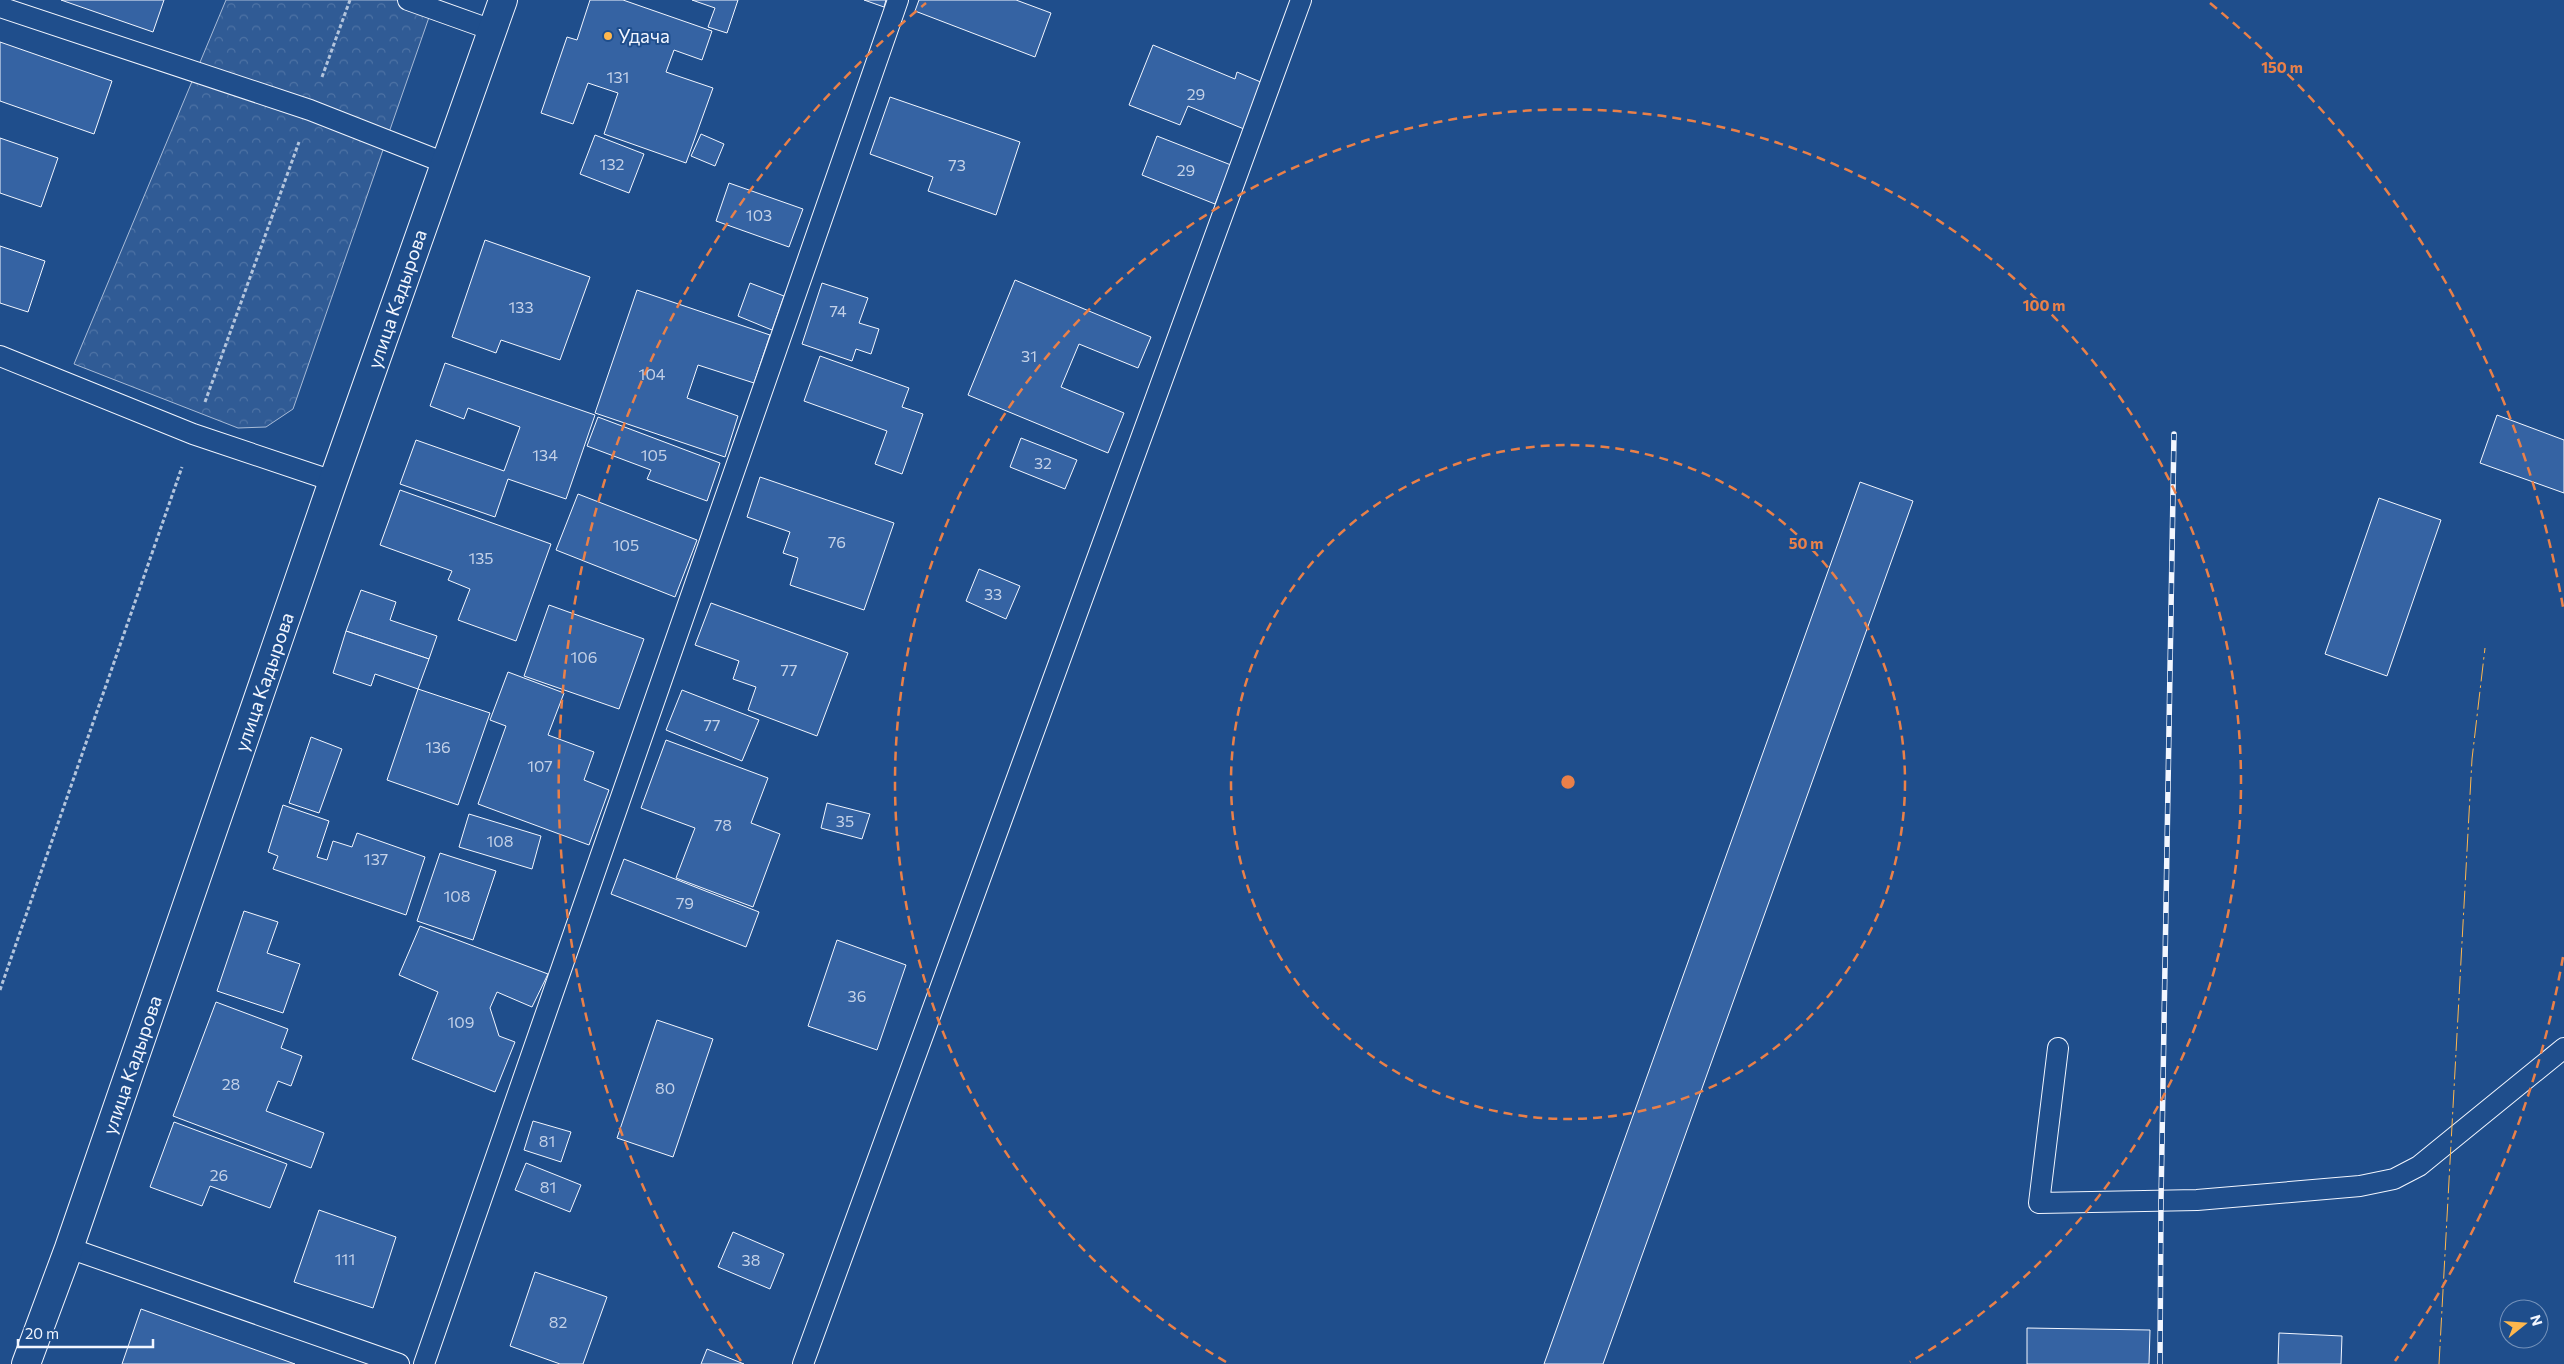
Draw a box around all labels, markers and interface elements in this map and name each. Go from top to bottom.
place label: Удача [618,24,670,47]
marker: Удача [602,30,614,42]
text: 150 m [2261,58,2303,76]
house number: 131 [607,67,629,86]
house number: 29 [1187,84,1205,103]
house number: 132 [600,154,625,173]
house number: 73 [948,155,966,174]
house number: 29 [1177,160,1195,179]
house number: 103 [746,205,772,224]
street label: улица Кадырова [362,226,431,371]
text: 100 m [2023,296,2065,314]
house number: 133 [508,297,534,316]
house number: 74 [829,301,847,320]
house number: 31 [1021,346,1037,365]
house number: 104 [639,364,666,383]
house number: 134 [532,445,558,464]
house number: 105 [641,445,667,464]
house number: 32 [1034,453,1052,472]
house number: 76 [828,532,846,551]
text: 50 m [1789,534,1823,552]
house number: 105 [613,535,639,554]
house number: 135 [468,548,494,567]
house number: 33 [984,584,1002,603]
street label: улица Кадырова [229,609,298,754]
house number: 106 [571,647,598,666]
house number: 77 [781,660,797,679]
house number: 77 [704,715,720,734]
house number: 136 [425,737,451,756]
house number: 107 [527,756,553,775]
centre of rings [1559,773,1577,791]
house number: 35 [836,811,854,830]
house number: 78 [714,815,732,834]
house number: 108 [487,831,514,850]
house number: 137 [364,849,388,868]
house number: 108 [444,886,471,905]
house number: 79 [676,893,694,912]
house number: 36 [848,986,866,1005]
street label: улица Кадырова [97,992,166,1137]
house number: 109 [448,1012,475,1031]
house number: 28 [222,1074,240,1093]
house number: 80 [655,1078,675,1097]
house number: 81 [539,1131,555,1150]
house number: 26 [210,1165,228,1184]
house number: 81 [540,1177,556,1196]
house number: 111 [335,1249,355,1268]
house number: 38 [742,1250,760,1269]
north arrow [2499,1299,2549,1349]
house number: 82 [549,1312,567,1331]
text: N [2527,1313,2547,1328]
scale bar [18,1316,152,1348]
text: 20 m [25,1324,59,1342]

